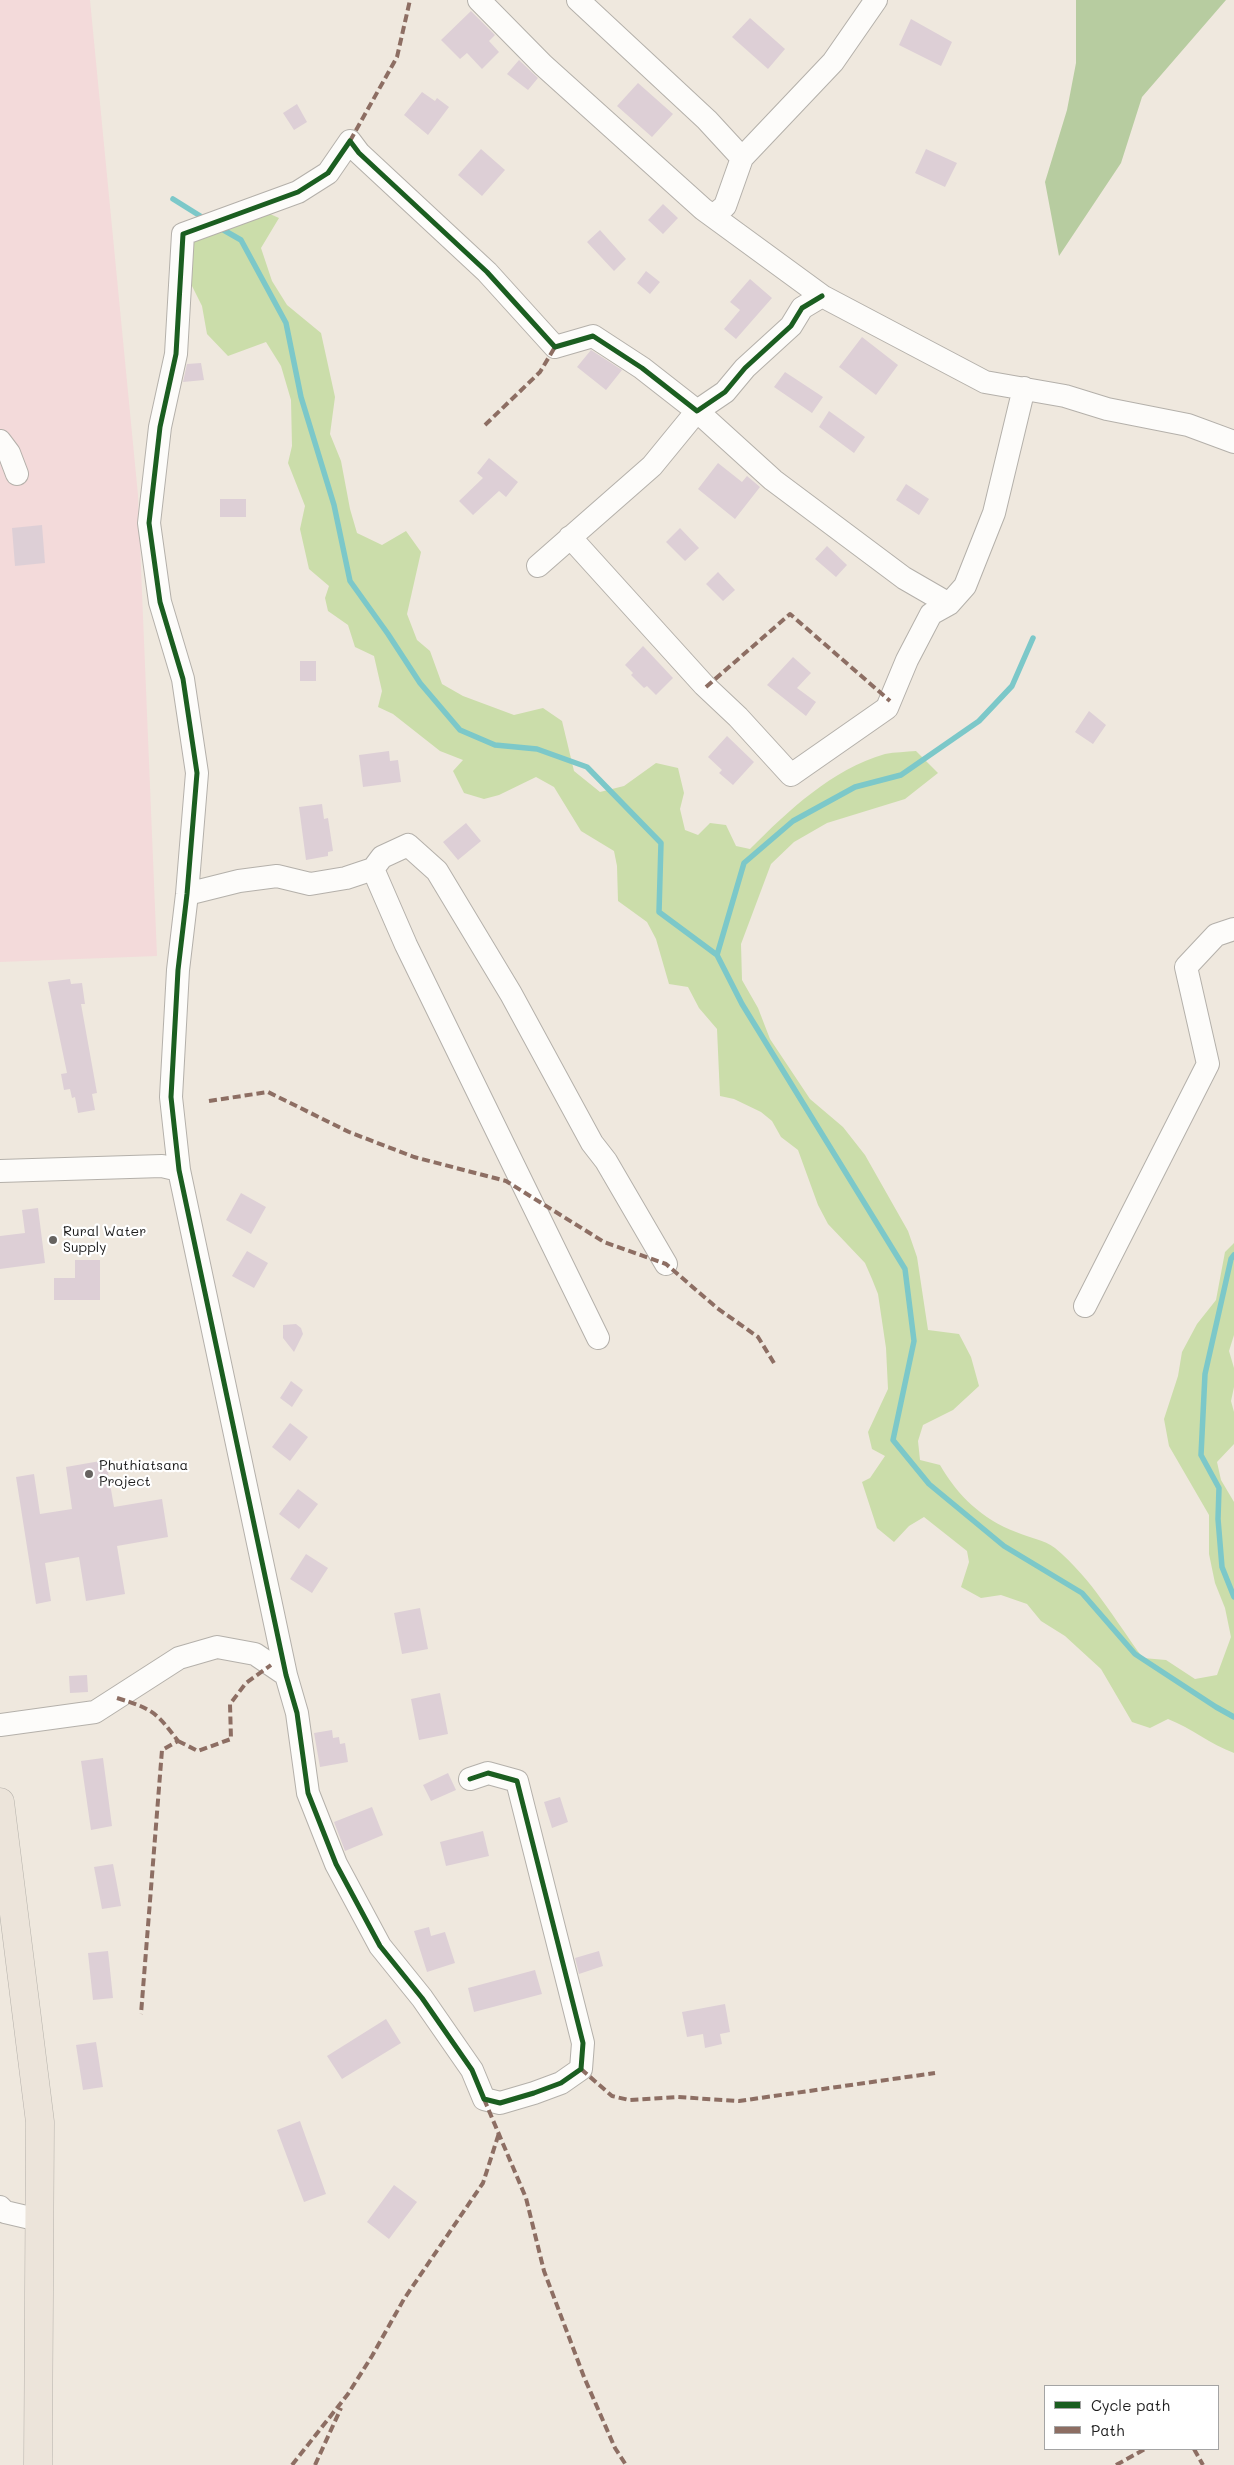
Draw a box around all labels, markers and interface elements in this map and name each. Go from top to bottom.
place label: Rural Water Supply [63,1224,146,1256]
marker: Rural Water Supply [47,1234,59,1246]
place label: Phuthiatsana Project [99,1458,188,1490]
marker: Phuthiatsana Project [83,1468,95,1480]
legend [1044,2385,1219,2450]
text: Cycle path [1091,2395,1170,2415]
text: Path [1091,2420,1125,2440]

